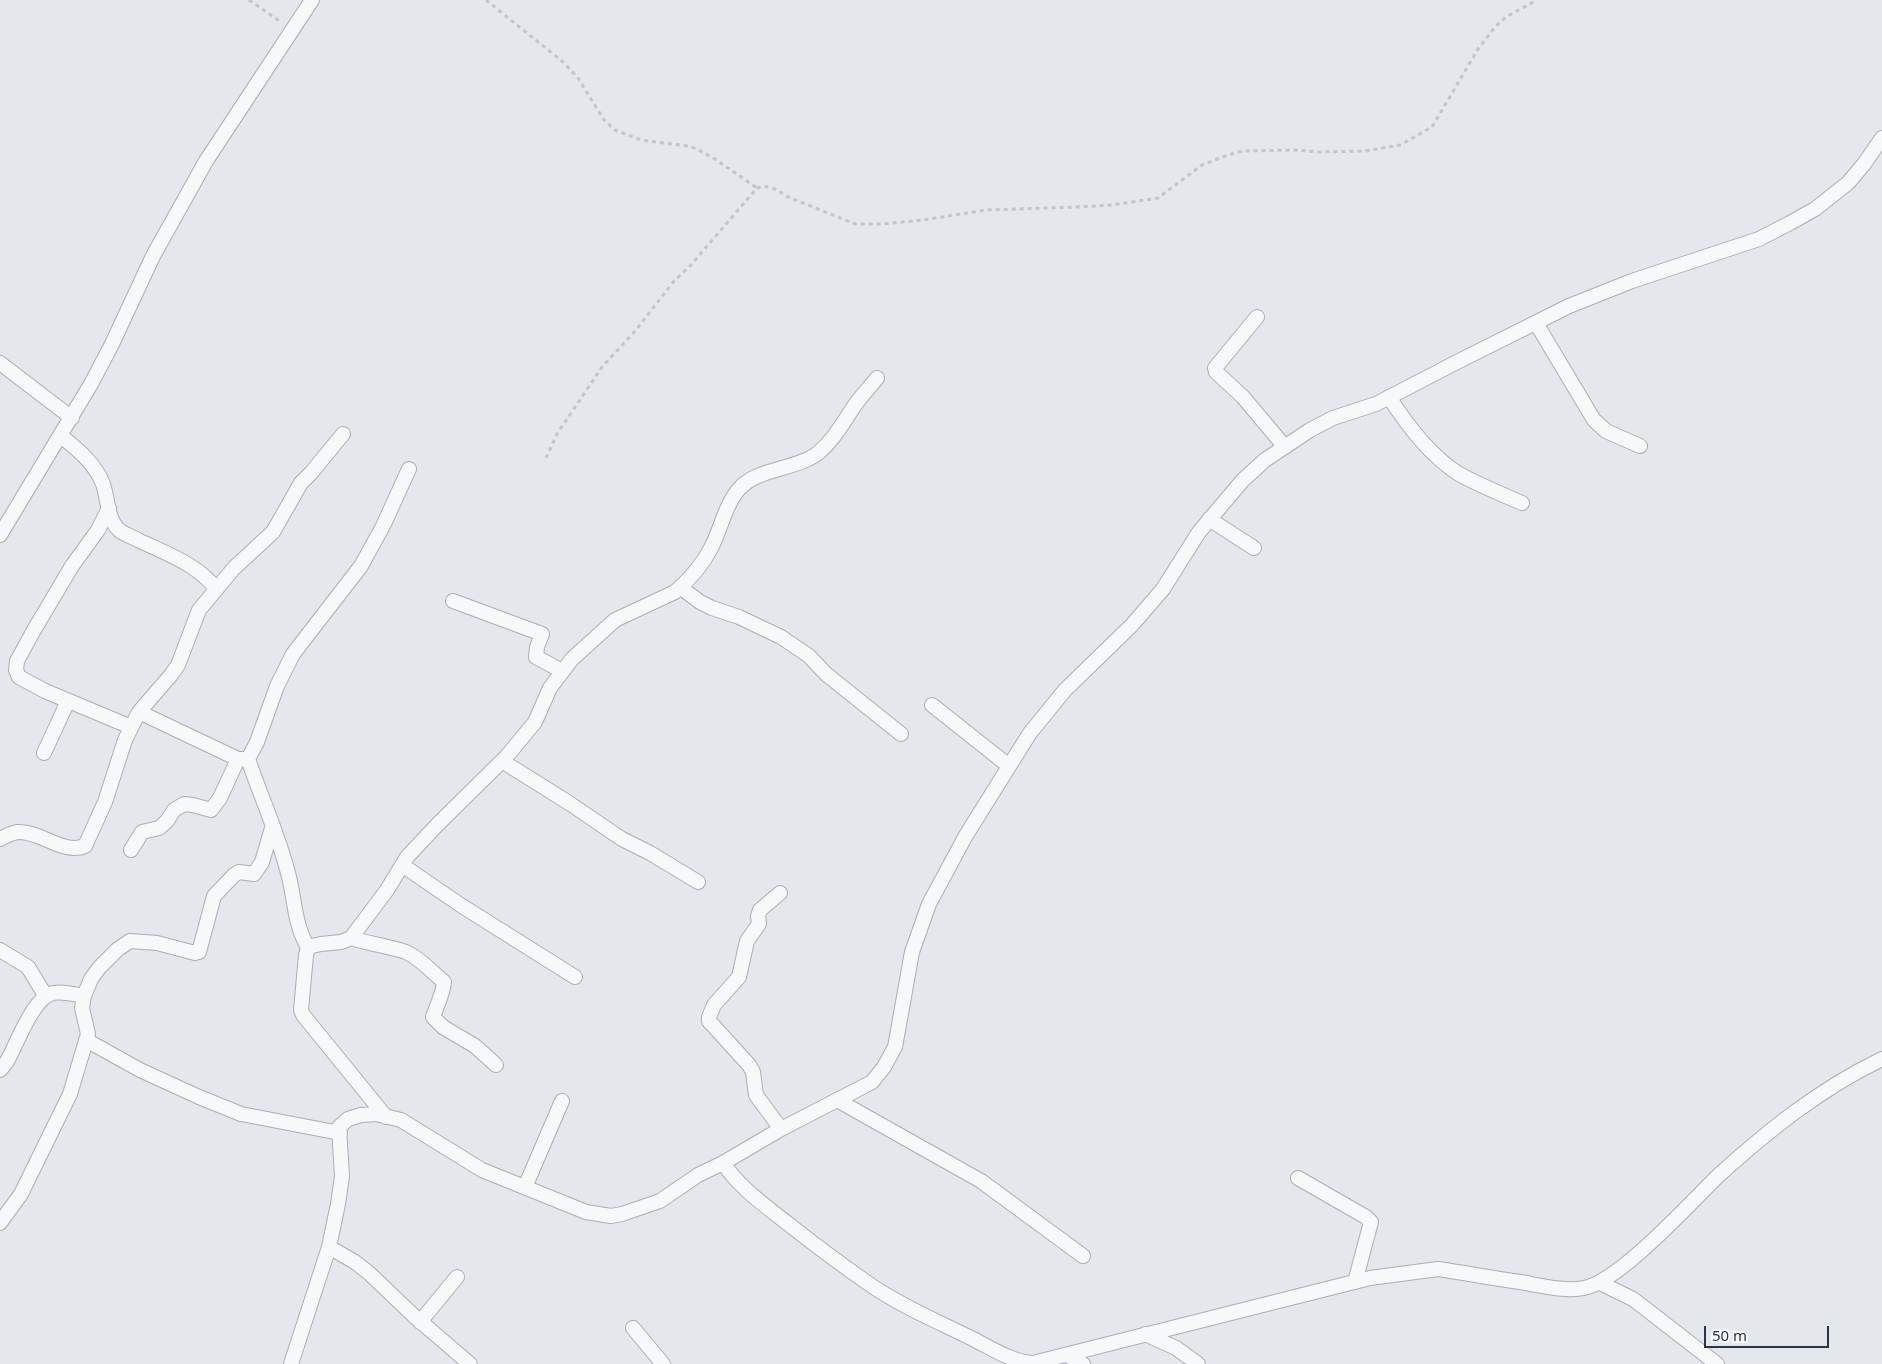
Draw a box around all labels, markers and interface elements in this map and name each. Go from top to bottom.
scale bar [1707,1316,1832,1348]
text: 50 m [1712,1325,1747,1345]

